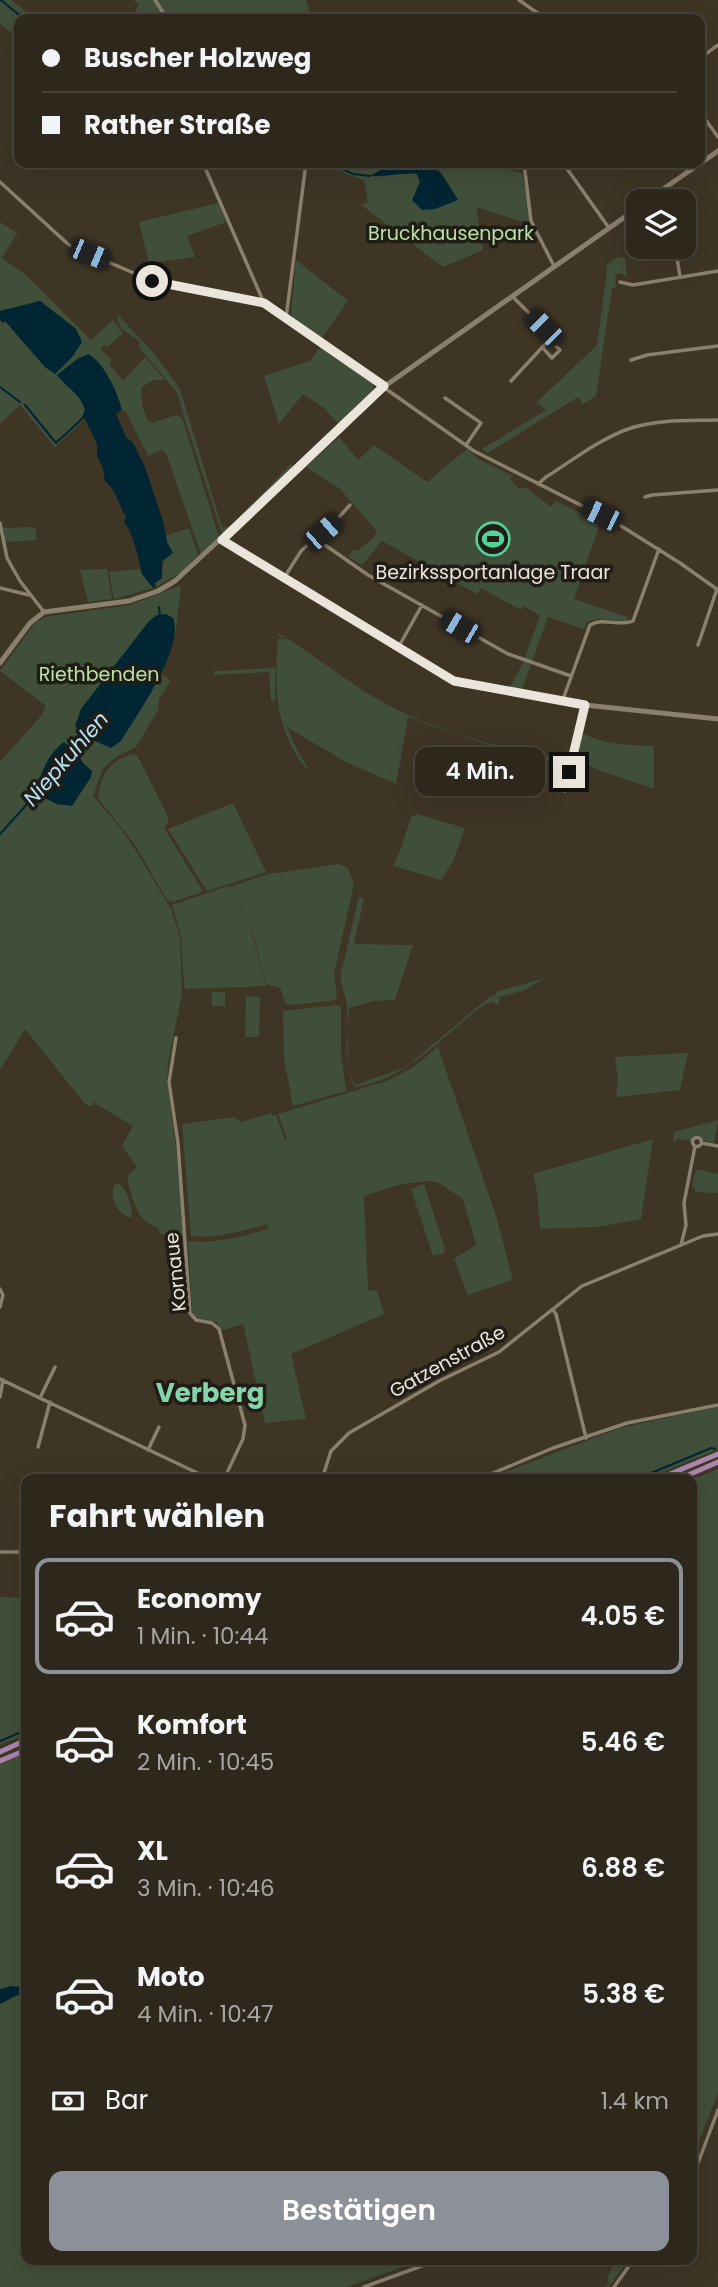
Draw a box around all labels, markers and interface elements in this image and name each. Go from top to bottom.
text: Buscher Holzweg [84,40,311,76]
text: Rather Straße [84,107,270,143]
map controls [626,189,696,259]
button: layers [626,189,696,259]
park label: Bruckhausenpark [368,220,534,247]
car [67,236,114,272]
route start [136,265,168,297]
car [522,306,567,350]
car [578,496,625,534]
car [301,510,346,554]
sports icon: Bezirkssportanlage Traar [474,520,512,558]
place label: Bezirkssportanlage Traar [376,559,610,586]
car [437,607,484,647]
park label: Riethbenden [39,661,159,688]
water label: Niepkuhlen [16,705,115,812]
callout: 4 Min. [415,748,544,796]
text: 4 Min. [446,755,514,787]
route end [553,756,585,788]
street label: Kornaue [158,1231,193,1313]
street label: Gatzenstraße [384,1318,510,1404]
district label: Verberg [156,1375,264,1411]
text: Fahrt wählen [49,1493,265,1538]
text: Economy [137,1581,261,1617]
icon: car [53,1585,116,1648]
text: 4.05 € [581,1598,665,1634]
text: 1 Min. · 10:44 [137,1620,268,1652]
text: Komfort [137,1707,247,1743]
icon: car [53,1711,116,1774]
text: 5.46 € [581,1724,665,1760]
text: 2 Min. · 10:45 [137,1746,274,1778]
text: XL [137,1833,168,1869]
icon: car [53,1837,116,1900]
text: 6.88 € [581,1850,665,1886]
text: 3 Min. · 10:46 [137,1872,275,1904]
text: Moto [137,1959,205,1995]
icon: car [53,1963,116,2026]
text: 5.38 € [582,1976,665,2012]
text: 4 Min. · 10:47 [137,1998,274,2030]
icon: cash [49,2082,87,2120]
text: Bar [105,2082,148,2118]
text: 1.4 km [601,2085,669,2117]
button: Bestätigen [49,2171,669,2251]

